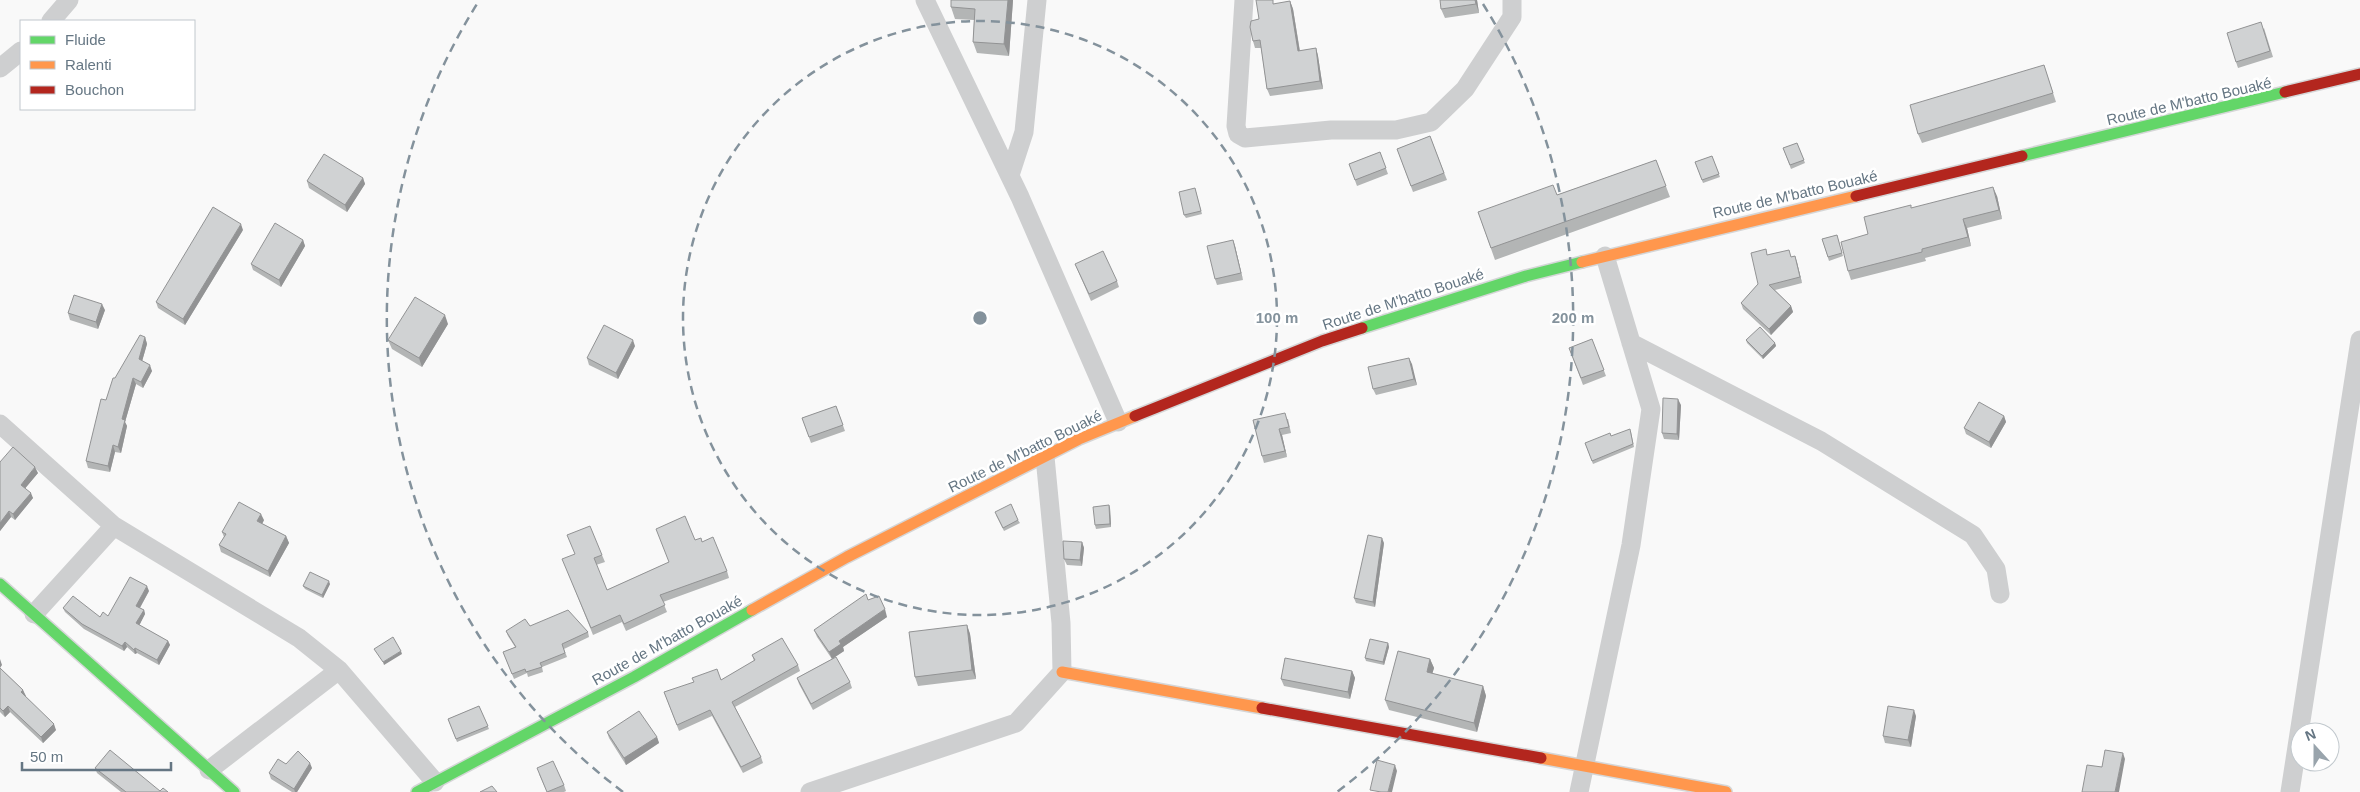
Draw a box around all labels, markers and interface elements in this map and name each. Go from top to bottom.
legend [20,20,195,110]
text: Fluide [65,31,106,48]
text: Ralenti [65,56,112,73]
street label: Route de M'batto Bouaké [2105,74,2273,128]
text: Bouchon [65,81,124,98]
street label: Route de M'batto Bouaké [1711,167,1879,221]
street label: Route de M'batto Bouaké [1320,265,1486,333]
centre of rings [971,309,989,327]
text: 100 m [1256,309,1298,326]
text: 200 m [1552,309,1594,326]
street label: Route de M'batto Bouaké [945,406,1105,496]
street label: Route de M'batto Bouaké [589,592,745,688]
north arrow [2290,722,2340,772]
text: N [2303,726,2318,744]
scale bar [22,740,171,772]
text: 50 m [30,748,63,765]

